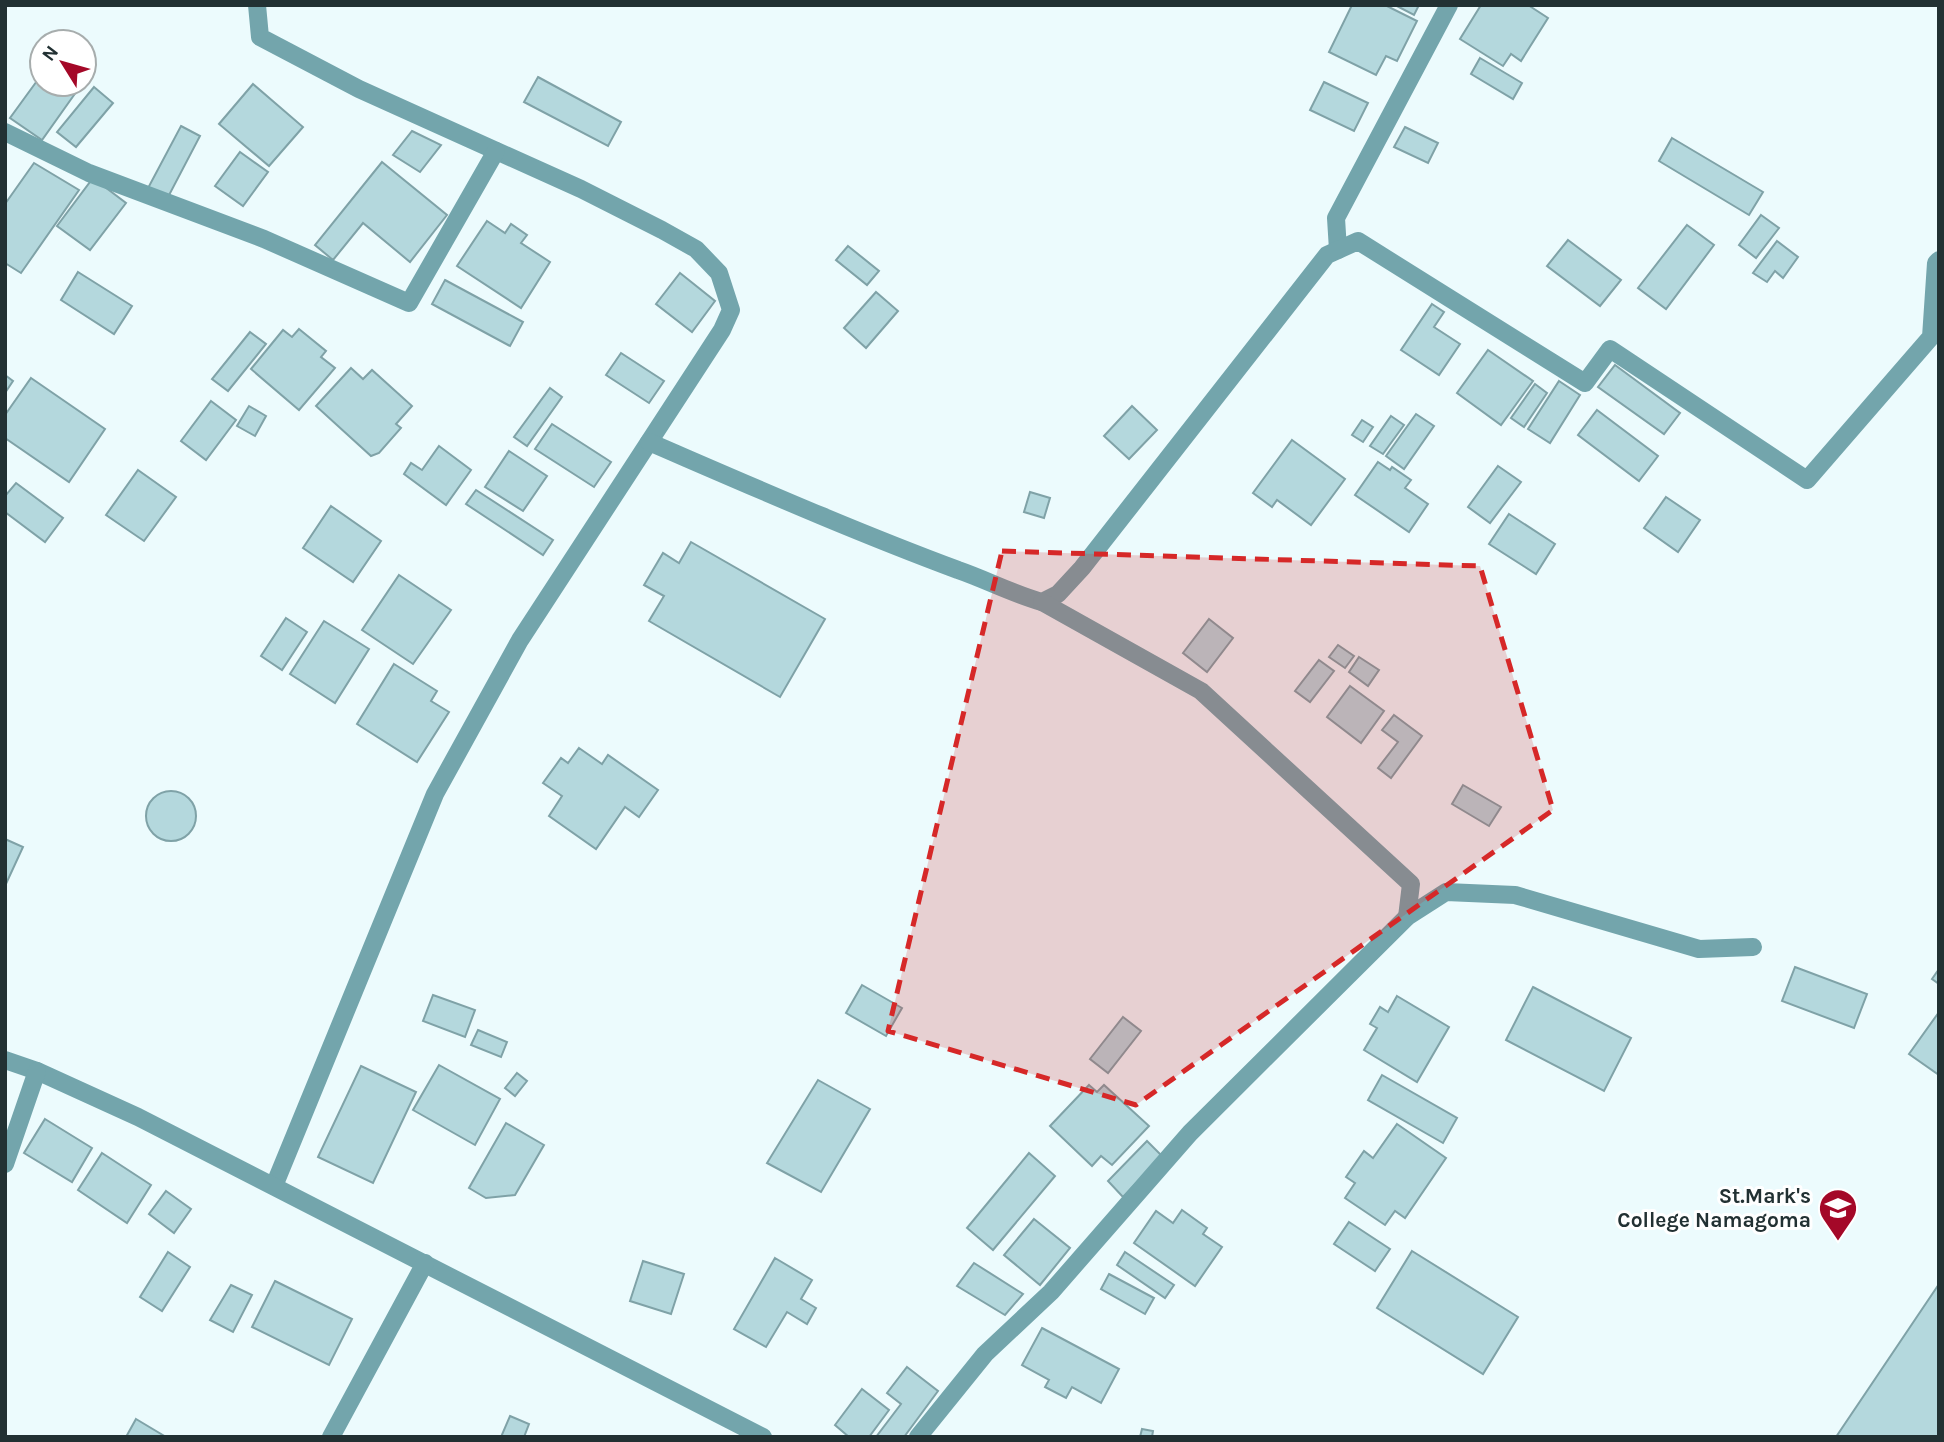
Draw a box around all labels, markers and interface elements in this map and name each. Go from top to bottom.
north arrow [28,28,98,98]
text: N [37,41,63,65]
place label: St.Mark's College Namagoma [1617,1184,1811,1232]
school or university icon: St.Mark's College Namagoma [1817,1187,1859,1242]

